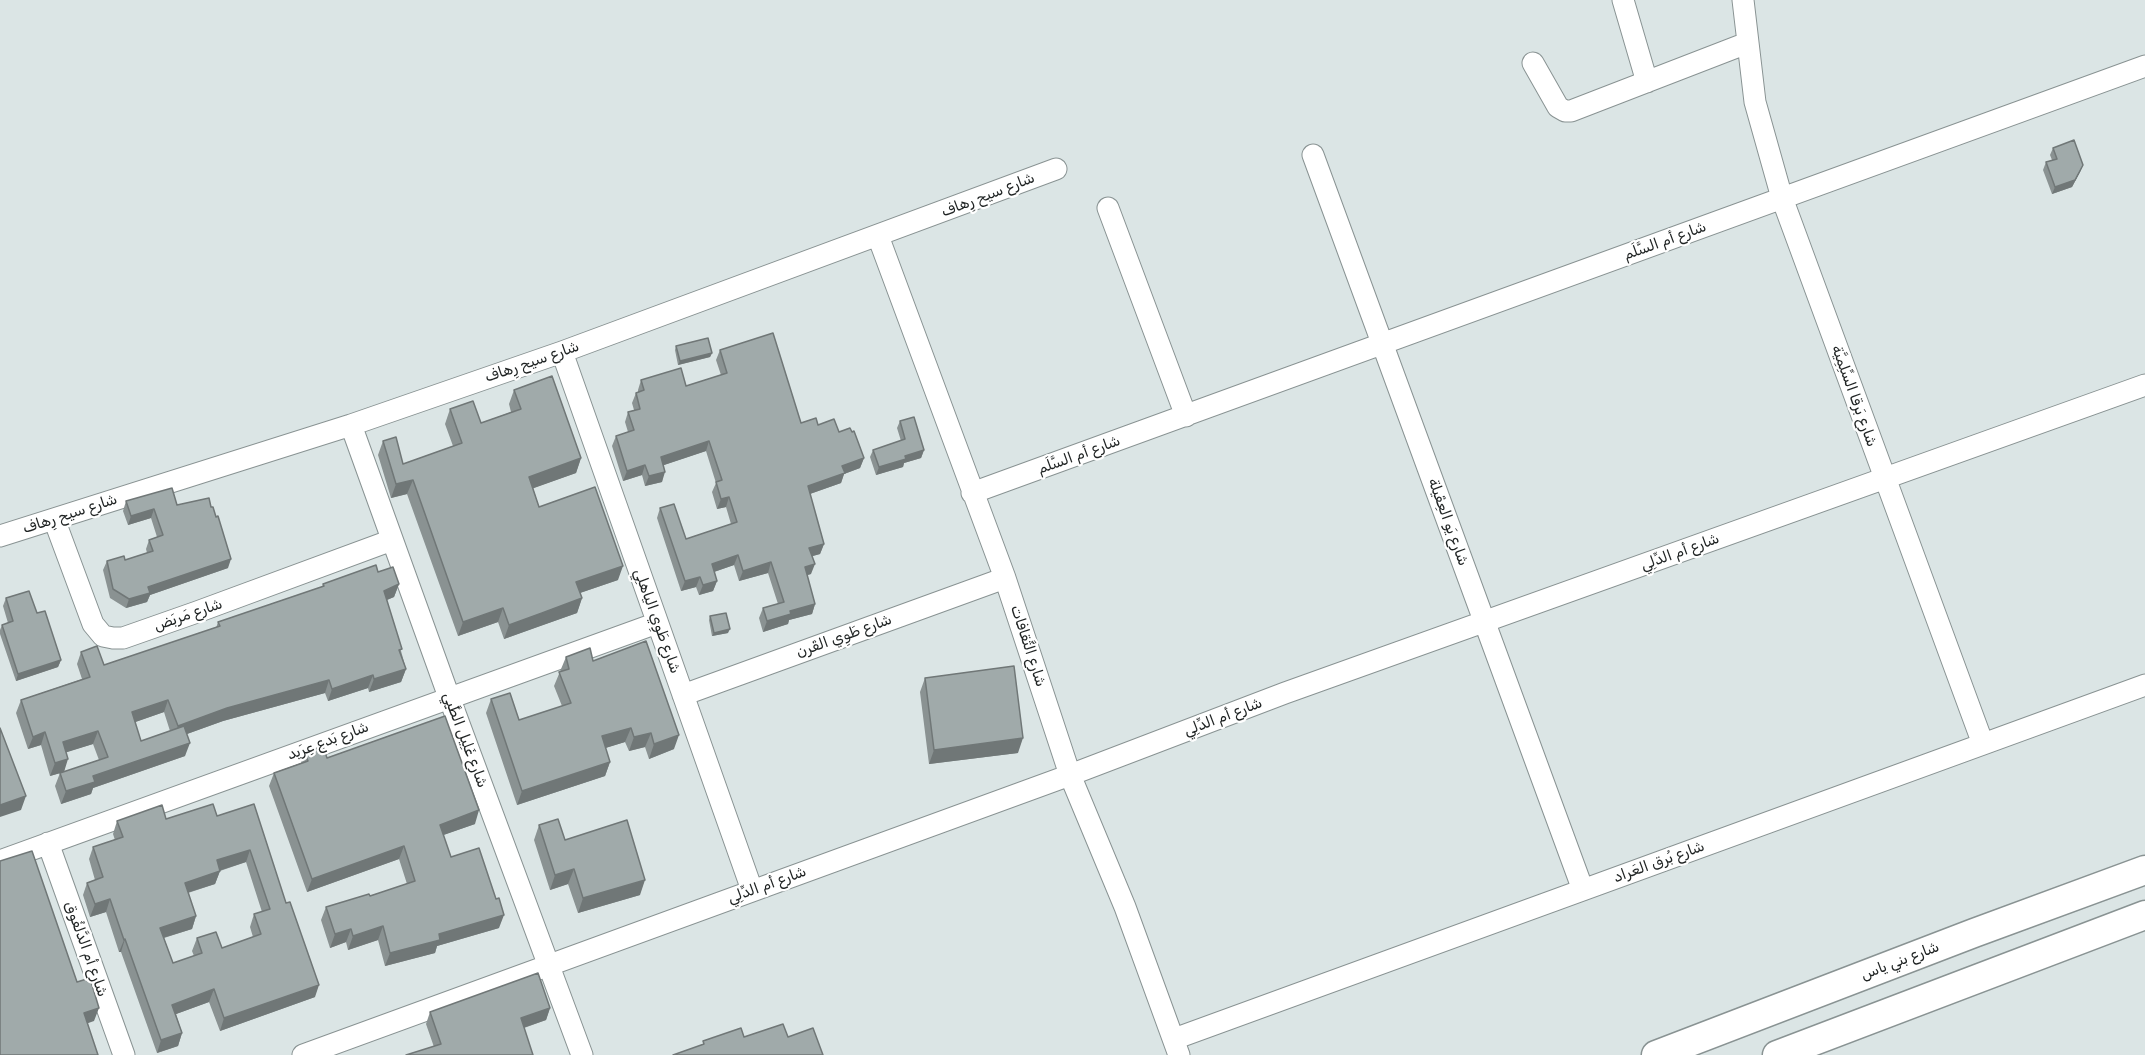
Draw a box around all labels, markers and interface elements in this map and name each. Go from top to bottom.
street label: شارع سيح رِهاف [939,169,1037,221]
street label: شارع أم السَّلَم [1621,218,1709,264]
street label: شارع سيح رِهاف [483,337,581,387]
street label: شارع بَرقا السِّلِمِيَّة [1827,343,1881,449]
street label: شارع أم السَّلَم [1035,432,1123,478]
street label: شارع يَو العِقَيلة [1424,476,1472,568]
street label: شارع سيح رِهاف [20,490,120,538]
street label: شارع أم الدِّلِي [1638,529,1722,575]
street label: شارع طَوِي الياهلِي [630,566,684,676]
street label: شارع مَربَض [151,595,225,635]
street label: شارع الثَّقافات [1006,603,1050,689]
street label: شارع طَوِي القَرن [794,610,894,662]
street label: شارع غَلِيل الطَّيِي [439,690,491,790]
street label: شارع أم الدِّلِي [1181,694,1265,740]
street label: شارع بَدع عِرَيد [285,718,371,764]
street label: شارع بُرق العَراد [1611,837,1707,887]
street label: شارع أم الدِّلِي [725,862,809,908]
street label: شارع أم الدَّلفُوق [60,899,112,999]
street label: شارع بني ياس [1858,938,1942,984]

